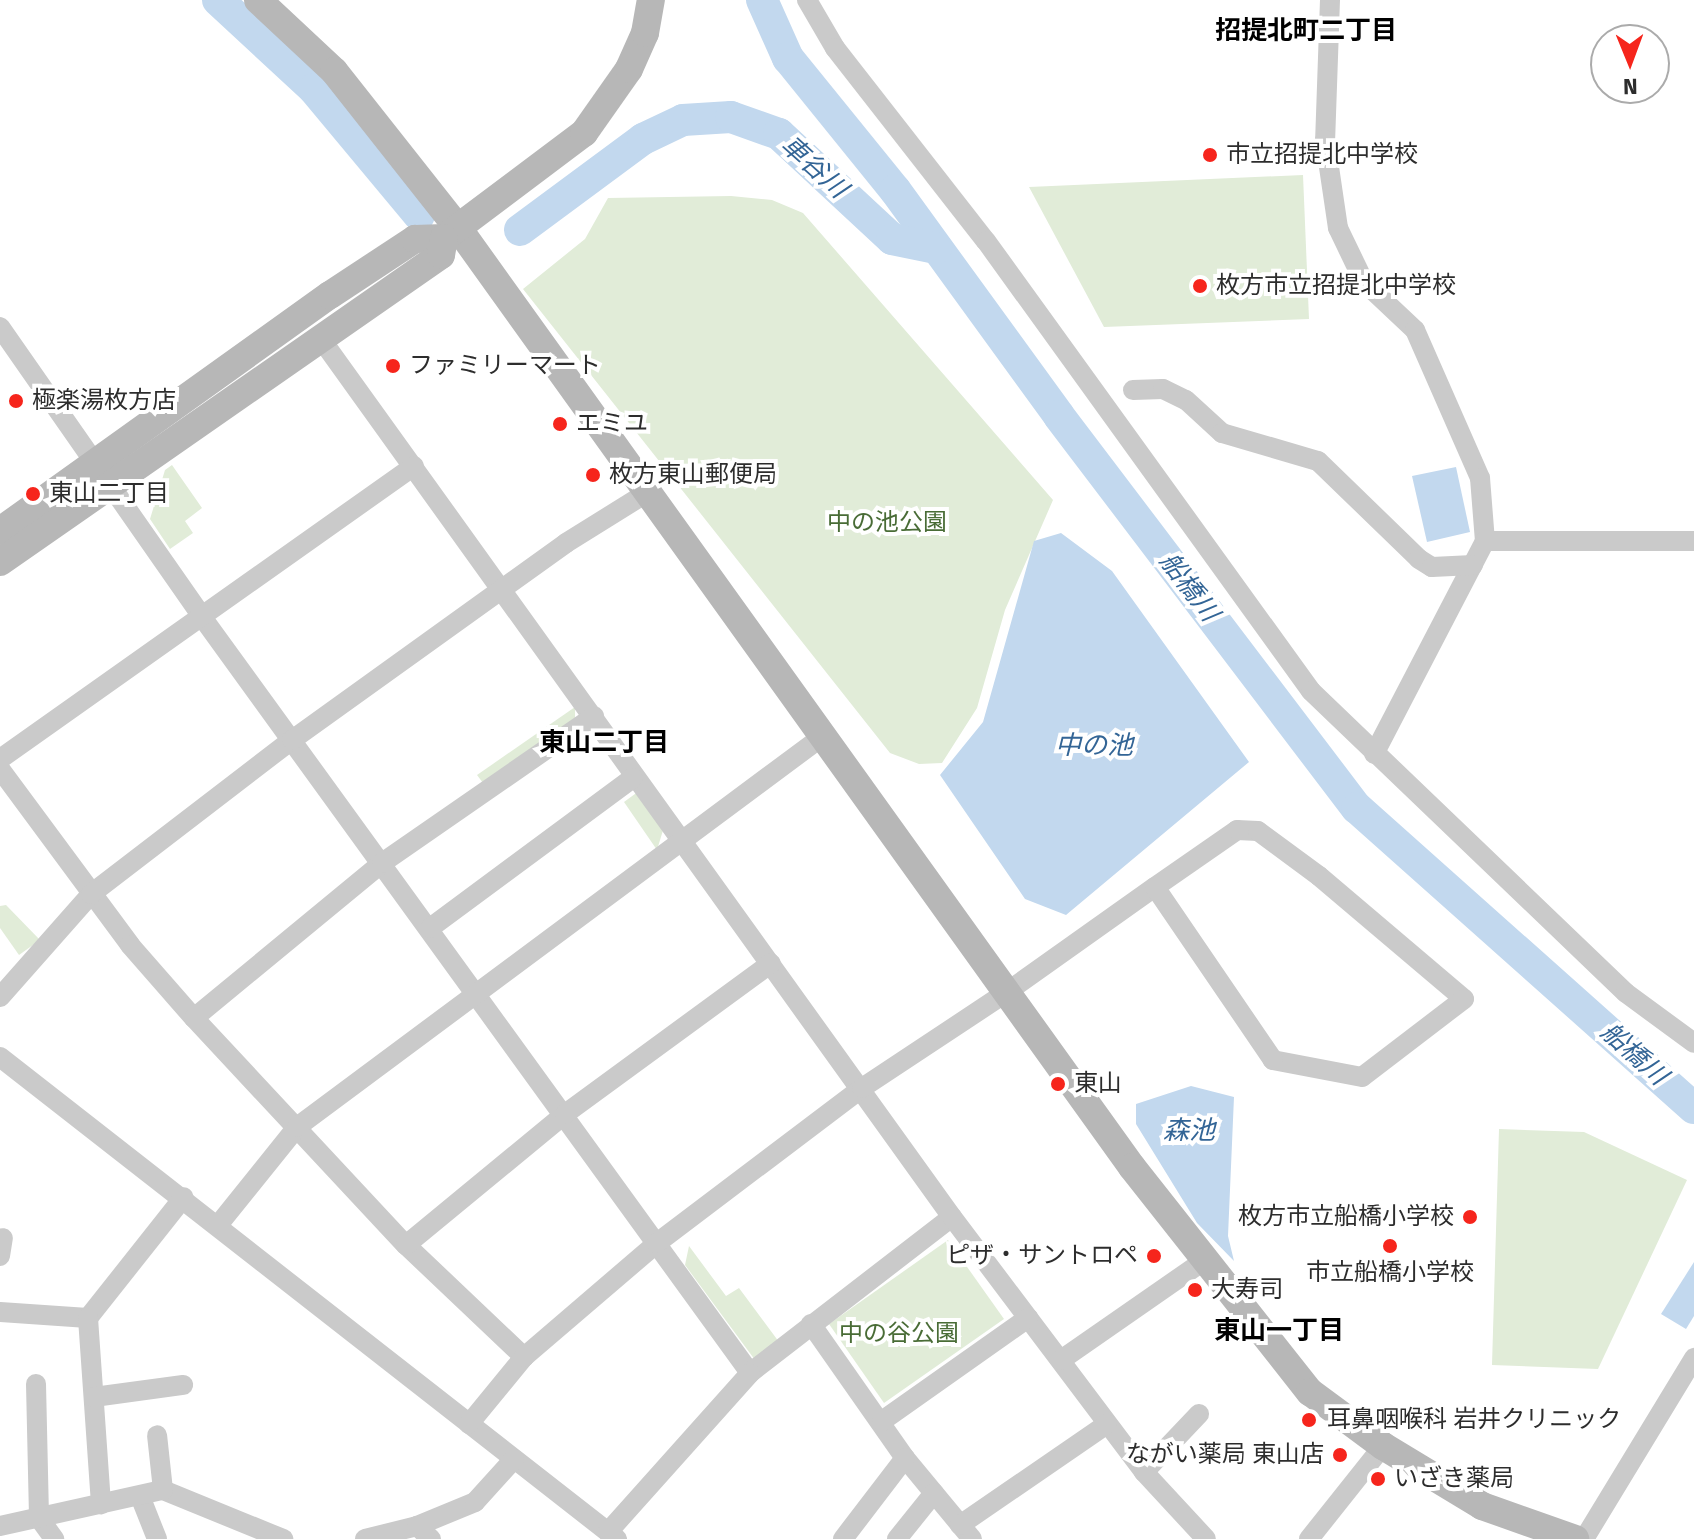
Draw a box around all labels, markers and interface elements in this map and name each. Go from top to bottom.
district label: 招提北町二丁目 [1215,15,1397,47]
north arrow [1590,24,1670,104]
text: N [1623,73,1638,100]
water label: 車谷川 [775,129,853,205]
place label: 市立招提北中学校 [1226,141,1418,169]
marker: 市立招提北中学校 [1201,146,1219,164]
place label: 枚方市立招提北中学校 [1216,272,1456,300]
marker: 枚方市立招提北中学校 [1191,277,1209,295]
place label: ファミリーマート [409,352,601,380]
marker: ファミリーマート [384,357,402,375]
place label: 極楽湯枚方店 [32,387,176,415]
marker: 極楽湯枚方店 [7,392,25,410]
place label: エミユ [576,410,648,438]
marker: エミユ [551,415,569,433]
place label: 枚方東山郵便局 [609,461,777,489]
marker: 枚方東山郵便局 [584,466,602,484]
place label: 東山二丁目 [49,480,169,508]
marker: 東山二丁目 [24,485,42,503]
park label: 中の池公園 [827,509,947,537]
water label: 船橋川 [1153,546,1225,628]
district label: 東山二丁目 [539,727,669,759]
water label: 中の池 [1055,730,1133,762]
water label: 船橋川 [1595,1016,1673,1092]
place label: 東山 [1074,1070,1122,1098]
marker: 東山 [1049,1075,1067,1093]
water label: 森池 [1163,1115,1215,1147]
place label: 枚方市立船橋小学校 [1238,1203,1454,1231]
marker: 枚方市立船橋小学校 [1461,1208,1479,1226]
marker: 市立船橋小学校 [1381,1237,1399,1255]
place label: ピザ・サントロペ [946,1242,1138,1270]
marker: ピザ・サントロペ [1145,1247,1163,1265]
place label: 市立船橋小学校 [1306,1259,1474,1287]
place label: 大寿司 [1211,1276,1283,1304]
marker: 大寿司 [1186,1281,1204,1299]
district label: 東山一丁目 [1214,1315,1344,1347]
park label: 中の谷公園 [839,1320,959,1348]
place label: 耳鼻咽喉科 岩井クリニック [1327,1406,1621,1434]
marker: 耳鼻咽喉科 岩井クリニック [1298,1409,1320,1431]
place label: ながい薬局 東山店 [1126,1441,1324,1469]
marker: ながい薬局 東山店 [1331,1446,1349,1464]
place label: いざき薬局 [1394,1465,1514,1493]
marker: いざき薬局 [1369,1470,1387,1488]

